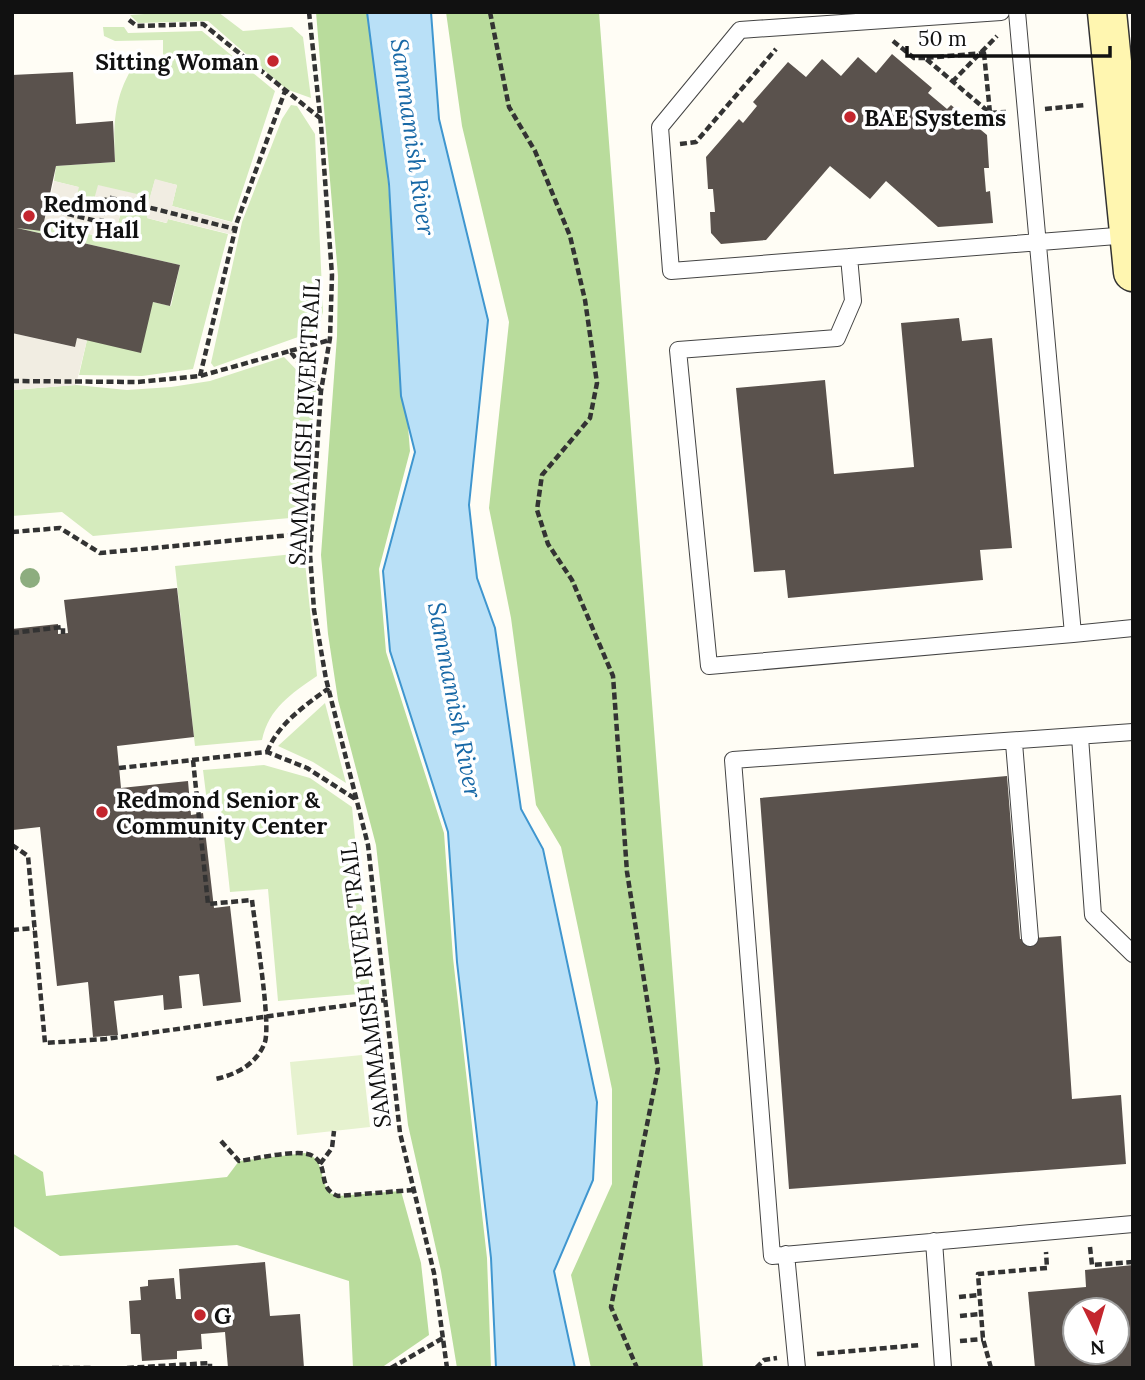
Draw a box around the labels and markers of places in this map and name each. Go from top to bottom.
place label: Sitting Woman [95,47,259,76]
marker: Sitting Woman [265,53,281,69]
place label: BAE Systems [864,103,1006,132]
marker: BAE Systems [842,109,858,125]
place label: Redmond City Hall [43,189,147,244]
marker: Redmond City Hall [21,208,37,224]
place label: Redmond Senior & Community Center [116,785,327,840]
marker: Redmond Senior & Community Center [94,804,110,820]
place label: G [214,1301,231,1330]
marker: G [192,1307,208,1323]

